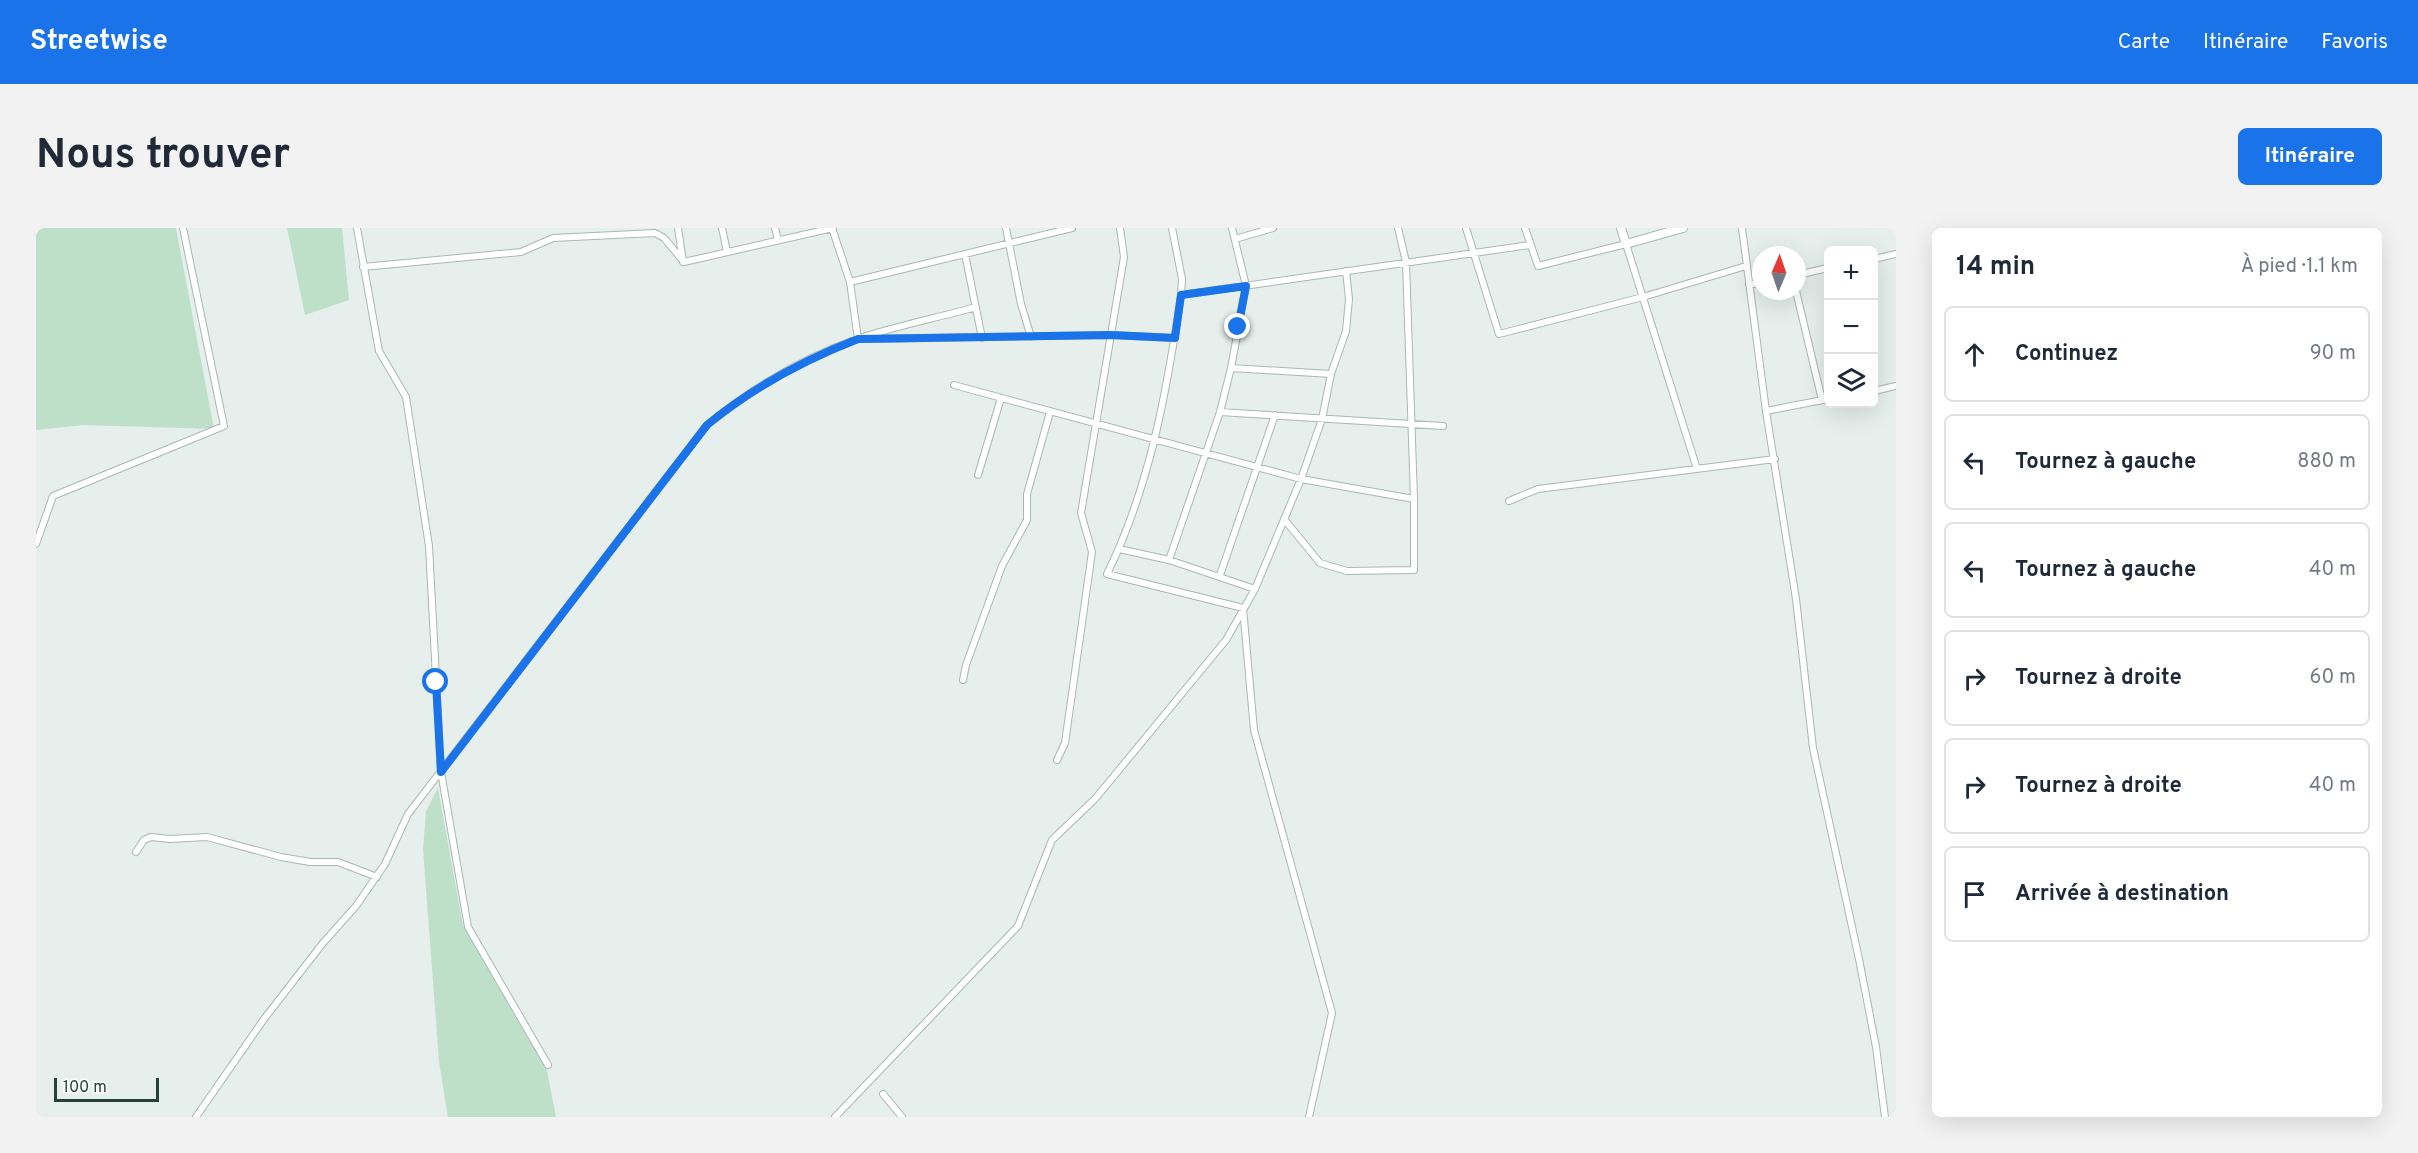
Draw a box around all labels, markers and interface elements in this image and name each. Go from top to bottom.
text: Streetwise [30,24,168,60]
text: Carte [2118,29,2170,56]
text: Itinéraire [2203,29,2288,56]
text: Favoris [2321,29,2388,56]
button: Itinéraire [2238,128,2382,185]
text: Nous trouver [36,130,290,183]
north arrow [1752,246,1806,300]
map controls [1824,246,1878,408]
button: + [1824,246,1878,300]
text: 14 min [1956,251,2035,284]
text: À pied · 1.1 km [2241,254,2358,280]
button: − [1824,300,1878,354]
route end [1224,313,1250,339]
icon: ahead [1958,338,1991,371]
text: Continuez [2015,341,2118,368]
text: 90 m [2310,341,2356,367]
button: layers [1824,354,1878,408]
icon: left [1958,446,1991,479]
text: Tournez à gauche [2015,449,2196,476]
text: 880 m [2297,449,2356,475]
icon: left [1958,554,1991,587]
text: Tournez à gauche [2015,557,2196,584]
text: 40 m [2309,557,2356,583]
icon: right [1958,662,1991,695]
text: Tournez à droite [2015,665,2182,692]
text: 60 m [2310,665,2356,691]
route start [422,668,448,694]
icon: right [1958,770,1991,803]
text: Tournez à droite [2015,773,2182,800]
text: 40 m [2309,773,2356,799]
icon: arrive [1958,878,1991,911]
text: Arrivée à destination [2015,881,2229,908]
scale bar [54,1075,159,1102]
text: 100 m [63,1078,107,1098]

